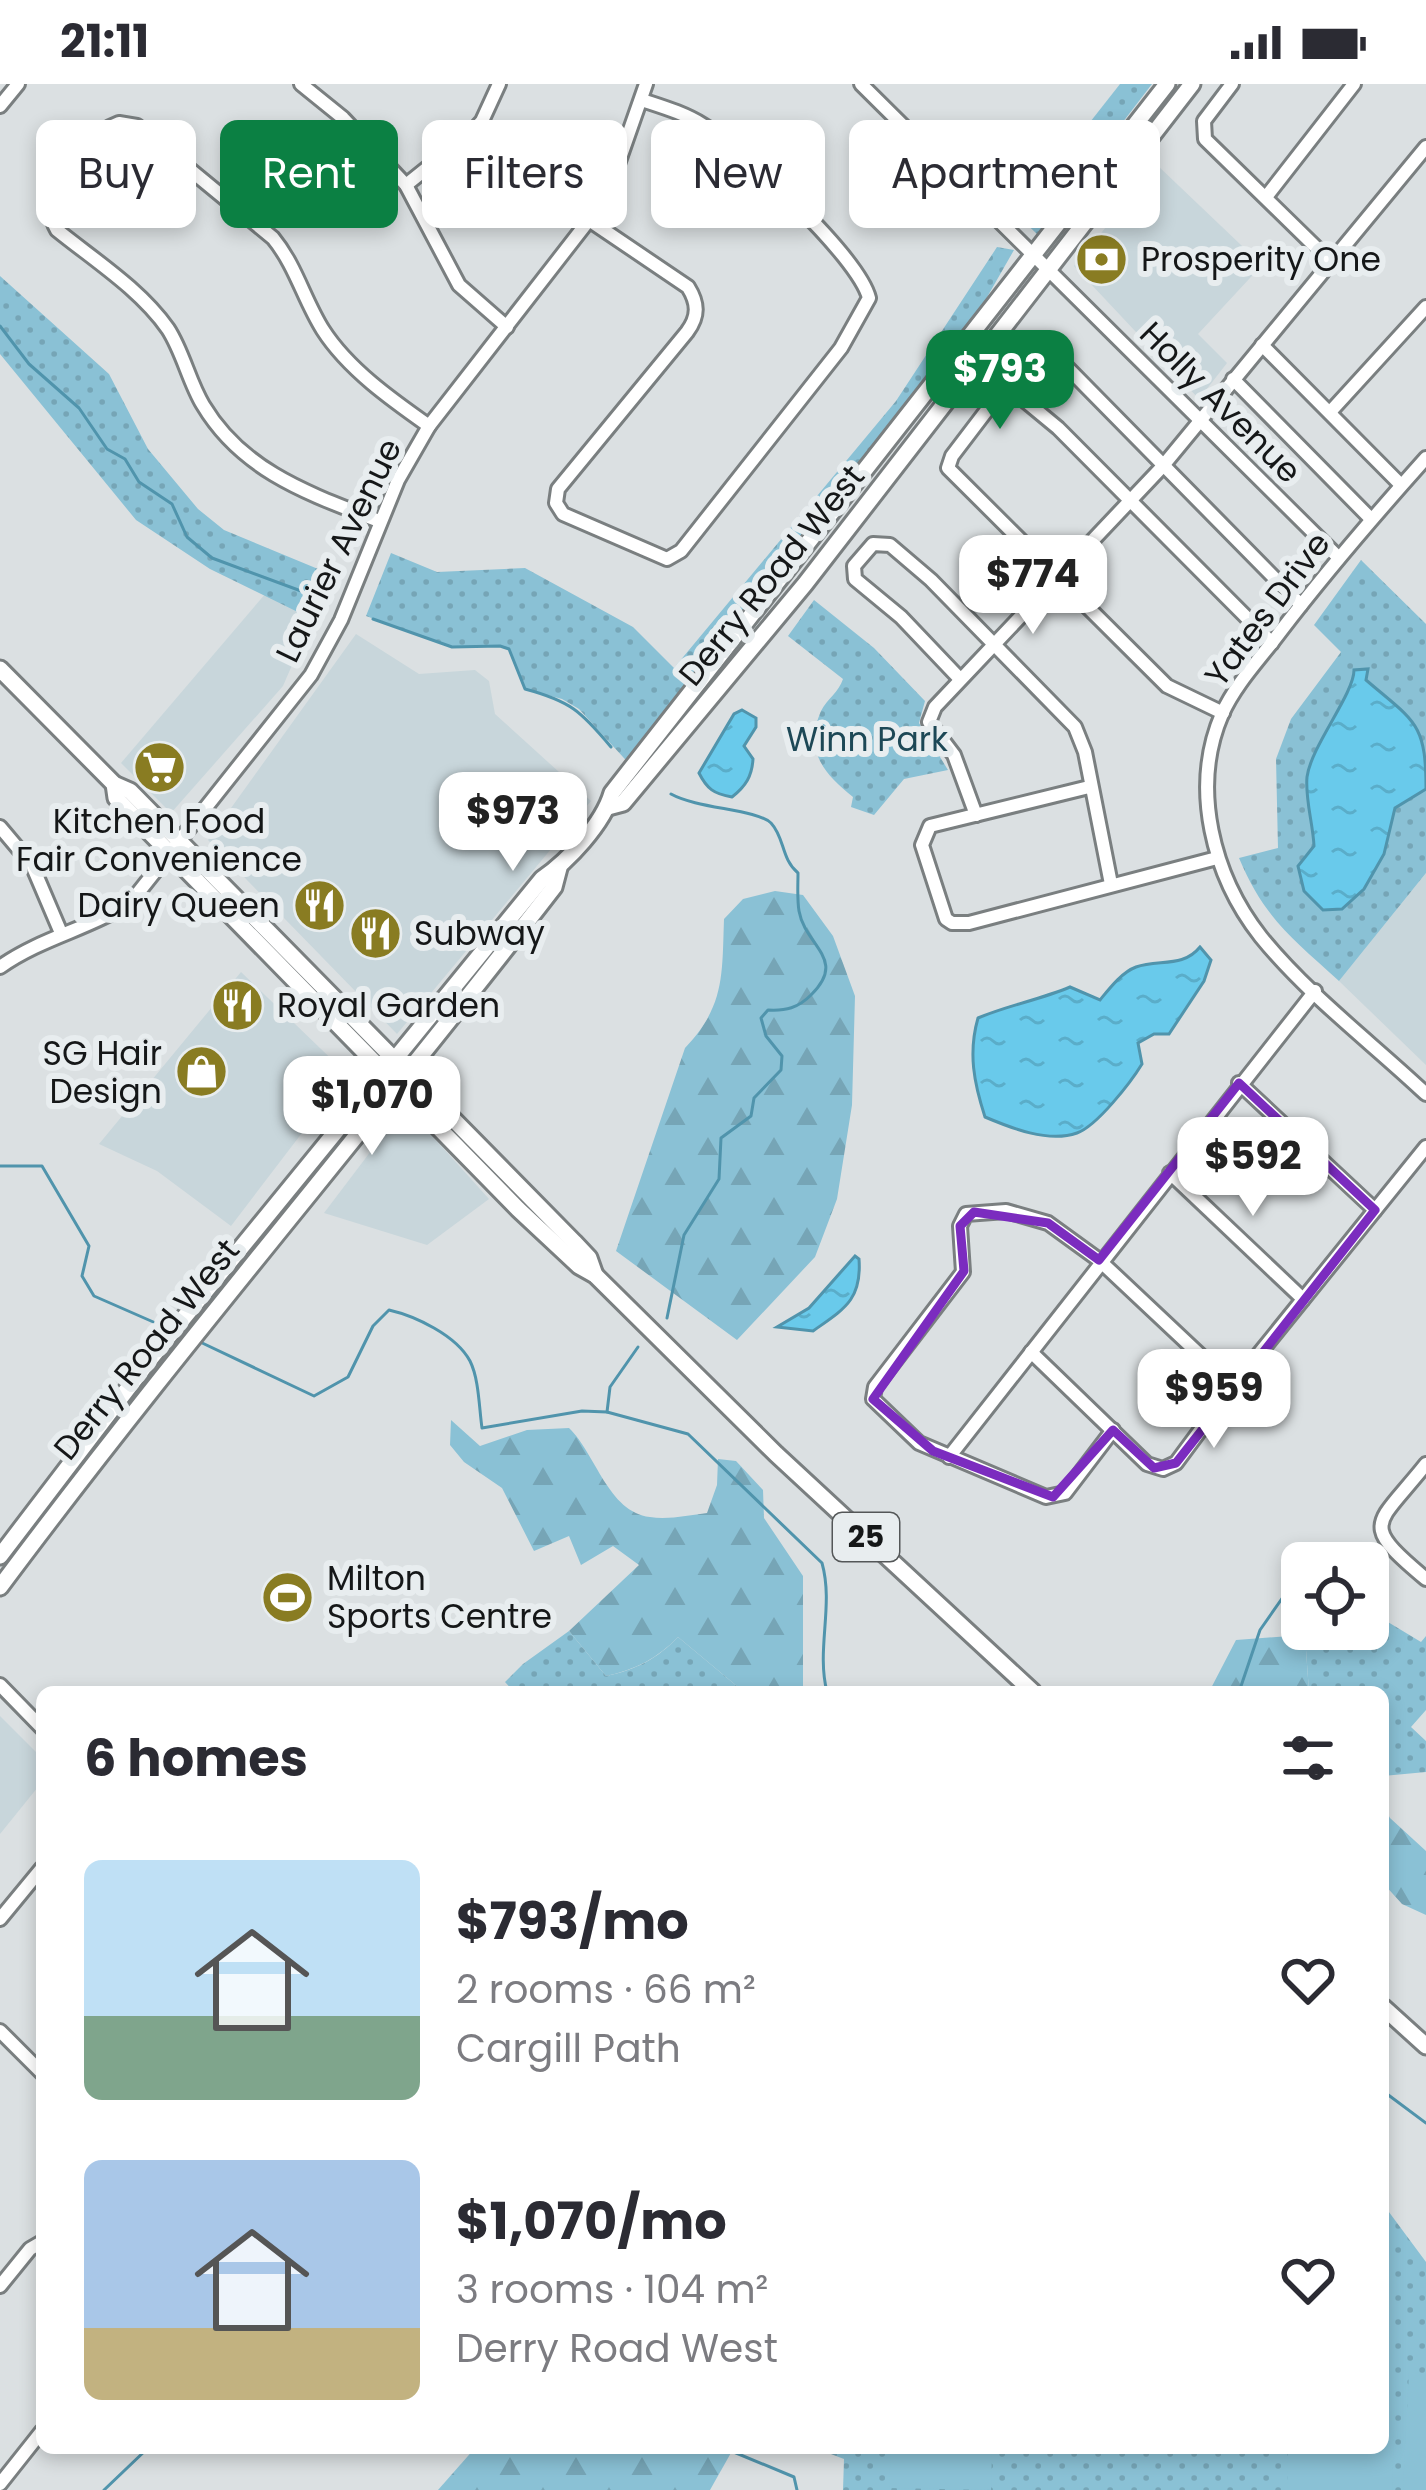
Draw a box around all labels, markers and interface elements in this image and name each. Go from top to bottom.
text: 21:11 [60,10,149,73]
chip: Buy [36,120,196,228]
chip: Rent [220,120,398,228]
chip: Filters [422,120,627,228]
chip: New [651,120,825,228]
chip: Apartment [849,120,1160,228]
bank icon: Prosperity One [1074,231,1130,287]
place label: Prosperity One [1141,236,1381,283]
street label: Holly Avenue [1129,311,1312,494]
pin: $793 [929,330,1071,432]
text: $793 [953,341,1047,396]
street label: Laurier Avenue [264,430,413,670]
street label: Derry Road West [667,455,875,696]
street label: Yates Drive [1194,522,1341,696]
pin: $774 [962,535,1104,637]
text: $774 [986,546,1080,601]
park label: Winn Park [786,716,948,763]
supermarket icon: Kitchen Food Fair Convenience [131,739,187,795]
pin: $973 [442,772,584,874]
text: $973 [466,783,560,838]
place label: Kitchen Food Fair Convenience [16,798,302,883]
restaurant icon: Dairy Queen [291,877,347,933]
place label: Dairy Queen [77,882,280,929]
restaurant icon: Subway [347,905,403,961]
place label: Subway [414,910,545,957]
restaurant icon: Royal Garden [210,977,266,1033]
place label: Royal Garden [277,982,500,1029]
place label: SG Hair Design [43,1030,162,1115]
shop icon: SG Hair Design [173,1044,229,1100]
pin: $1,070 [274,1056,470,1158]
text: $1,070 [310,1067,434,1122]
pin: $592 [1182,1117,1324,1219]
text: $592 [1204,1128,1302,1183]
street label: Derry Road West [42,1229,250,1470]
pin: $959 [1143,1349,1285,1451]
text: $959 [1165,1360,1263,1415]
road number: 25 [833,1513,899,1561]
map controls [1281,1542,1389,1650]
button: locate [1281,1542,1389,1650]
place label: Milton Sports Centre [327,1555,552,1640]
sports icon: Milton Sports Centre [260,1569,316,1625]
text: 6 homes [84,1722,308,1794]
icon: filters [1275,1725,1341,1791]
text: $793/mo [456,1885,689,1957]
icon: home [180,1908,324,2052]
icon: heart [1275,1947,1341,2013]
text: 2 rooms · 66 m² [456,1962,756,2017]
text: Cargill Path [456,2021,681,2076]
text: $1,070/mo [456,2185,727,2257]
icon: home [180,2208,324,2352]
icon: heart [1275,2247,1341,2313]
text: 3 rooms · 104 m² [456,2262,768,2317]
text: Derry Road West [456,2321,778,2376]

